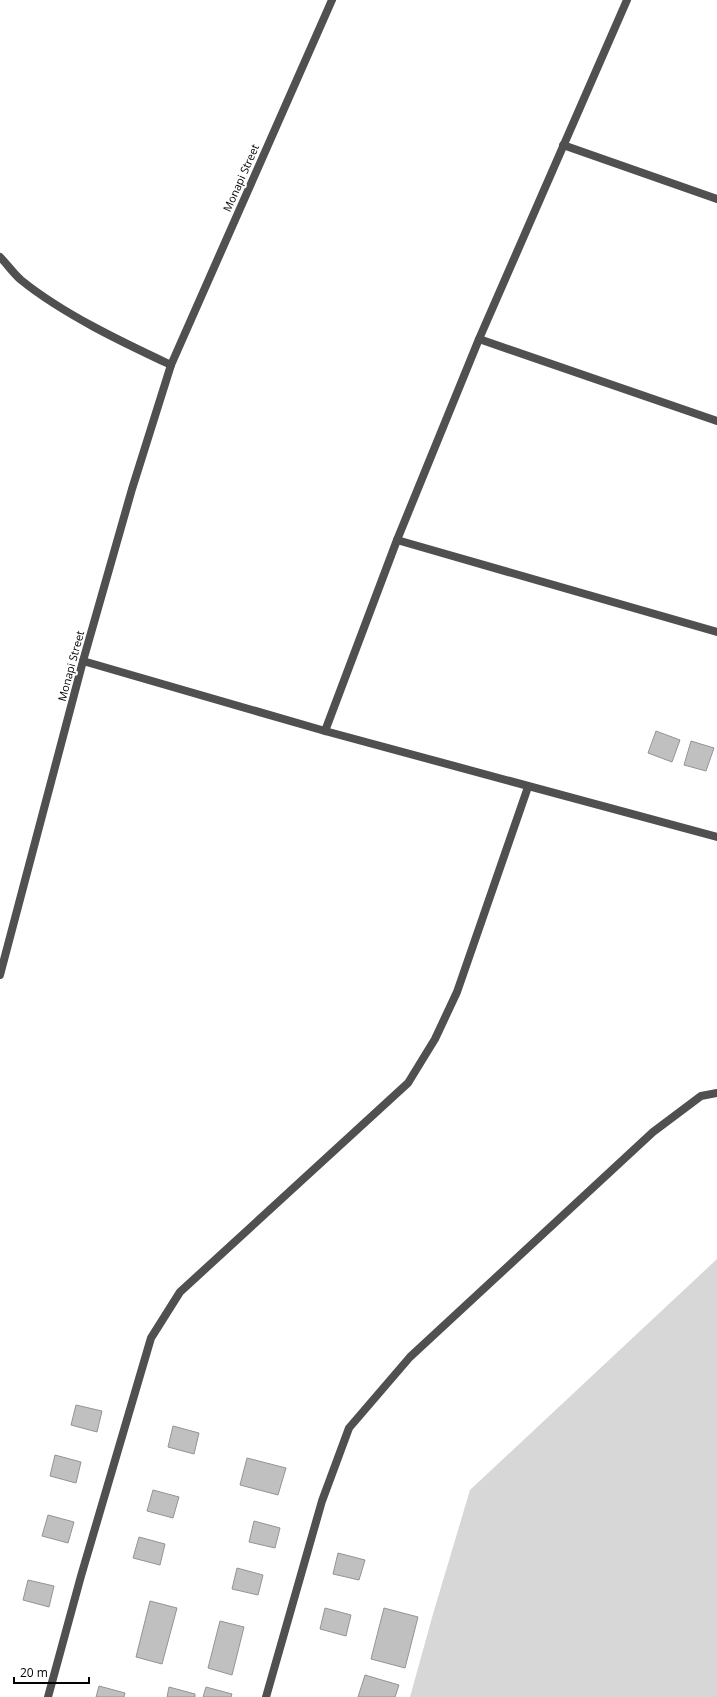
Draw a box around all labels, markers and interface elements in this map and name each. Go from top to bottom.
street label: Monapi Street [219,142,262,214]
street label: Monapi Street [54,629,87,703]
scale bar [14,1659,89,1685]
text: 20 m [20,1664,48,1681]

